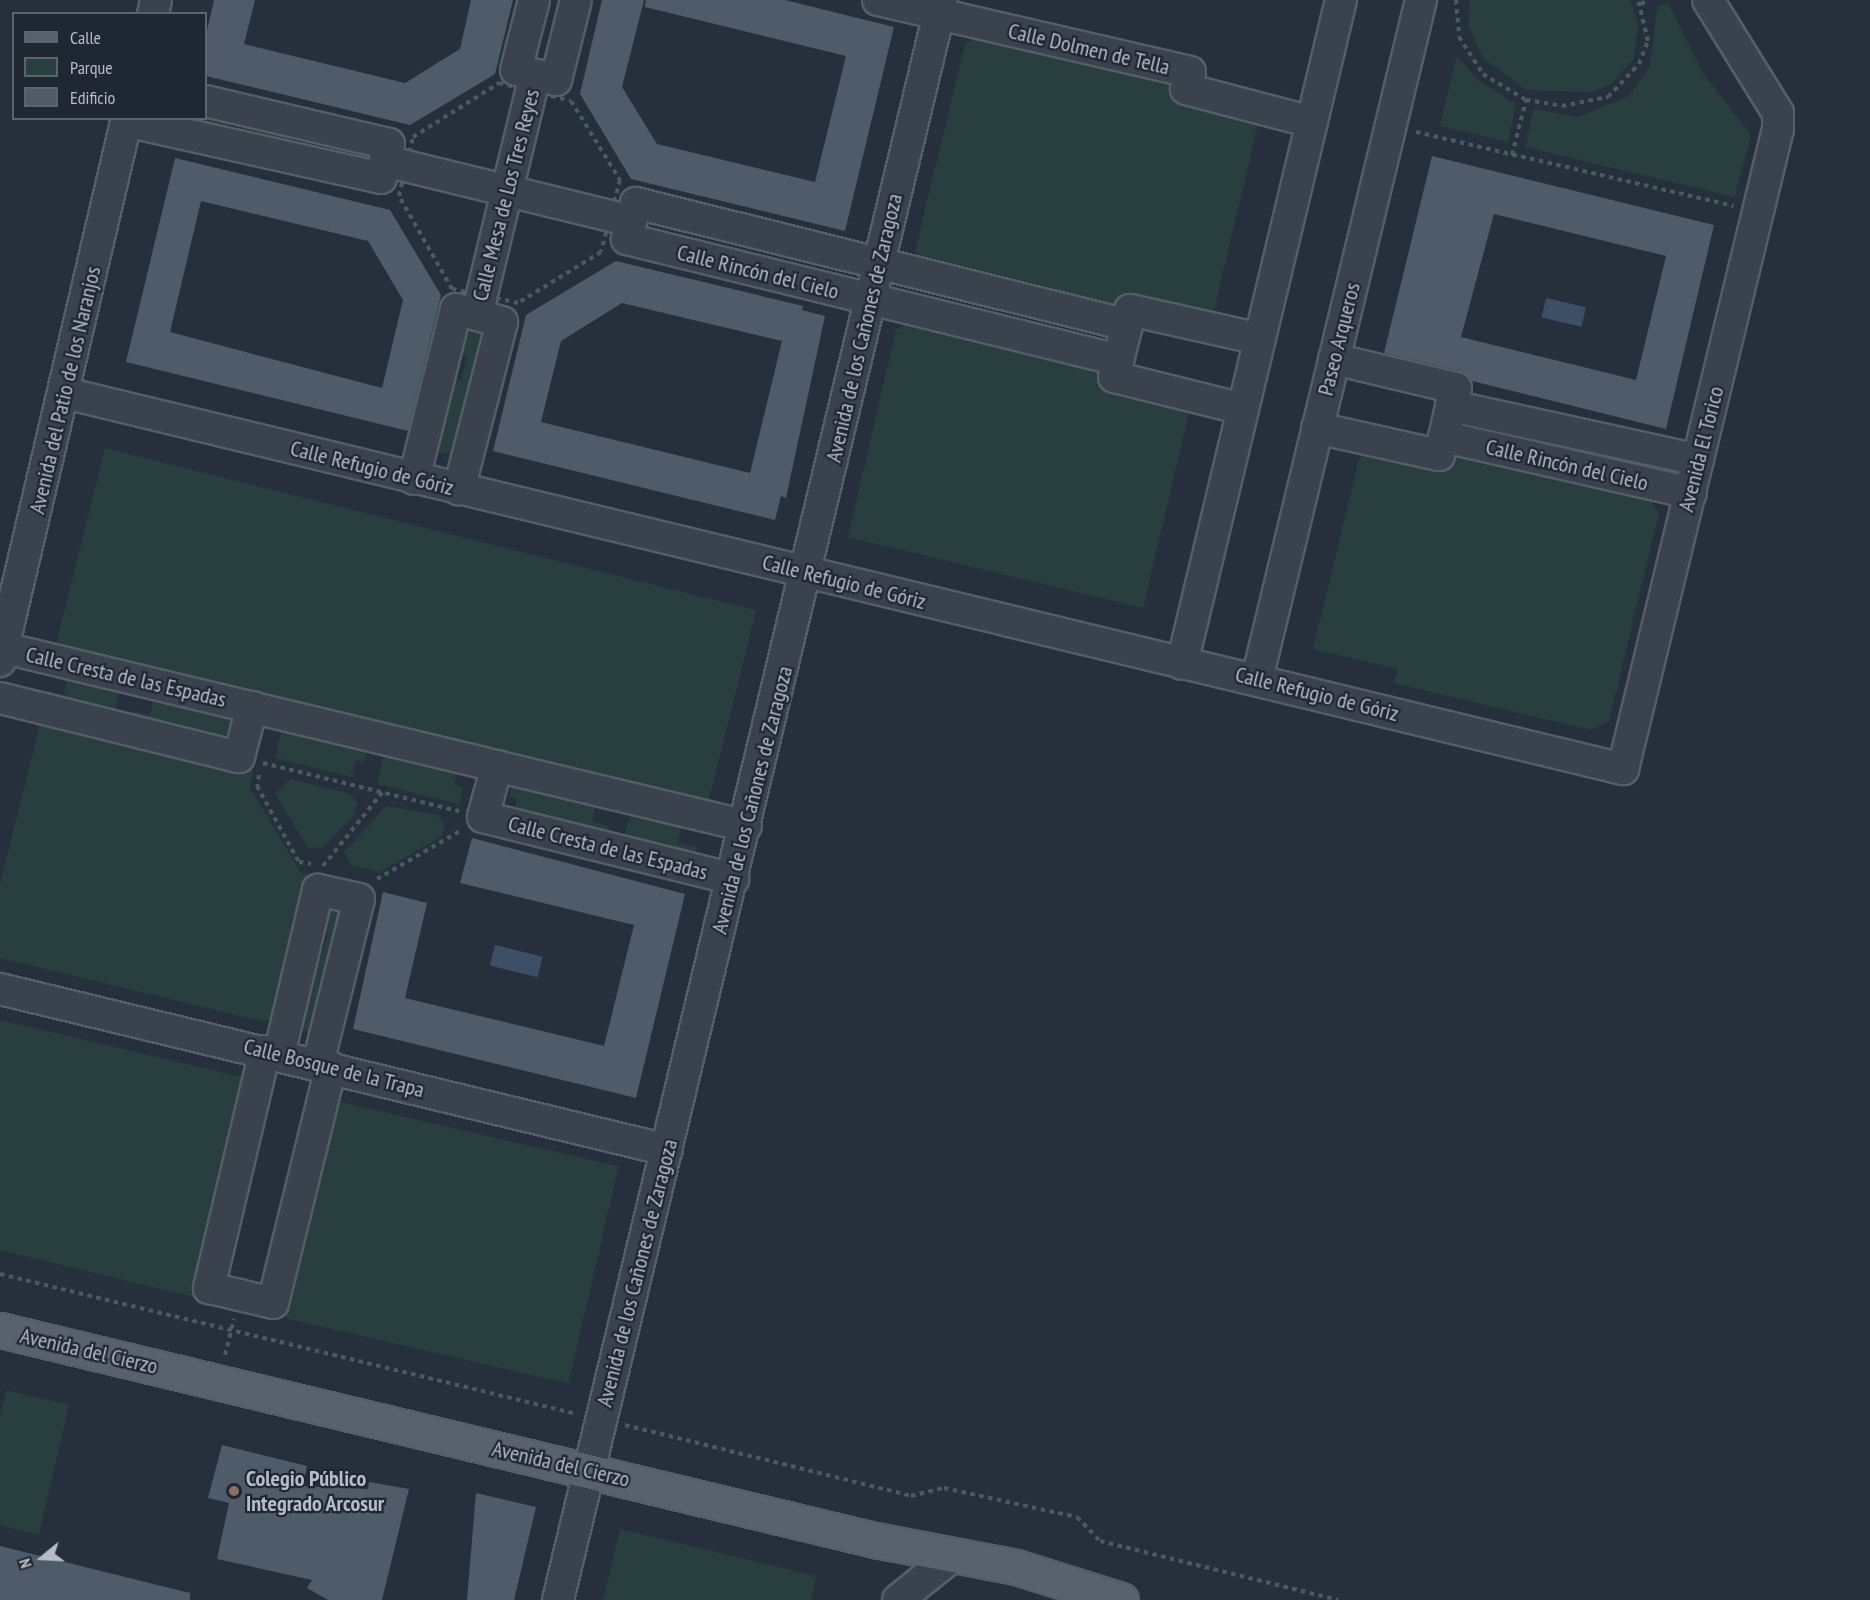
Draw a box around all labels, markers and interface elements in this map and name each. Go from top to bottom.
legend [12,12,207,120]
street label: Calle Dolmen de Tella [1005,18,1173,80]
text: Calle [70,26,101,49]
text: Parque [70,56,113,79]
text: Edificio [70,86,115,109]
street label: Calle Mesa de Los Tres Reyes [467,86,545,304]
street label: Avenida de los Cañones de Zaragoza [820,191,908,465]
street label: Calle Rincón del Cielo [674,239,842,305]
street label: Avenida del Patio de los Naranjos [24,264,106,516]
street label: Paseo Arqueros [1312,279,1366,399]
street label: Avenida El Torico [1673,383,1729,515]
street label: Calle Rincón del Cielo [1483,433,1651,497]
street label: Calle Refugio de Góriz [288,435,456,501]
street label: Calle Refugio de Góriz [760,549,928,615]
street label: Calle Cresta de las Espadas [23,641,229,713]
street label: Calle Refugio de Góriz [1233,661,1401,727]
street label: Avenida de los Cañones de Zaragoza [706,663,798,937]
street label: Calle Cresta de las Espadas [505,810,711,886]
street label: Calle Bosque de la Trapa [241,1033,427,1103]
street label: Avenida de los Cañones de Zaragoza [591,1136,683,1410]
street label: Avenida del Cierzo [18,1322,160,1380]
street label: Avenida del Cierzo [490,1435,632,1493]
place label: Colegio Público Integrado Arcosur [246,1465,385,1516]
marker: Colegio Público Integrado Arcosur [227,1484,241,1498]
north arrow [12,1528,72,1588]
text: N [14,1556,36,1571]

